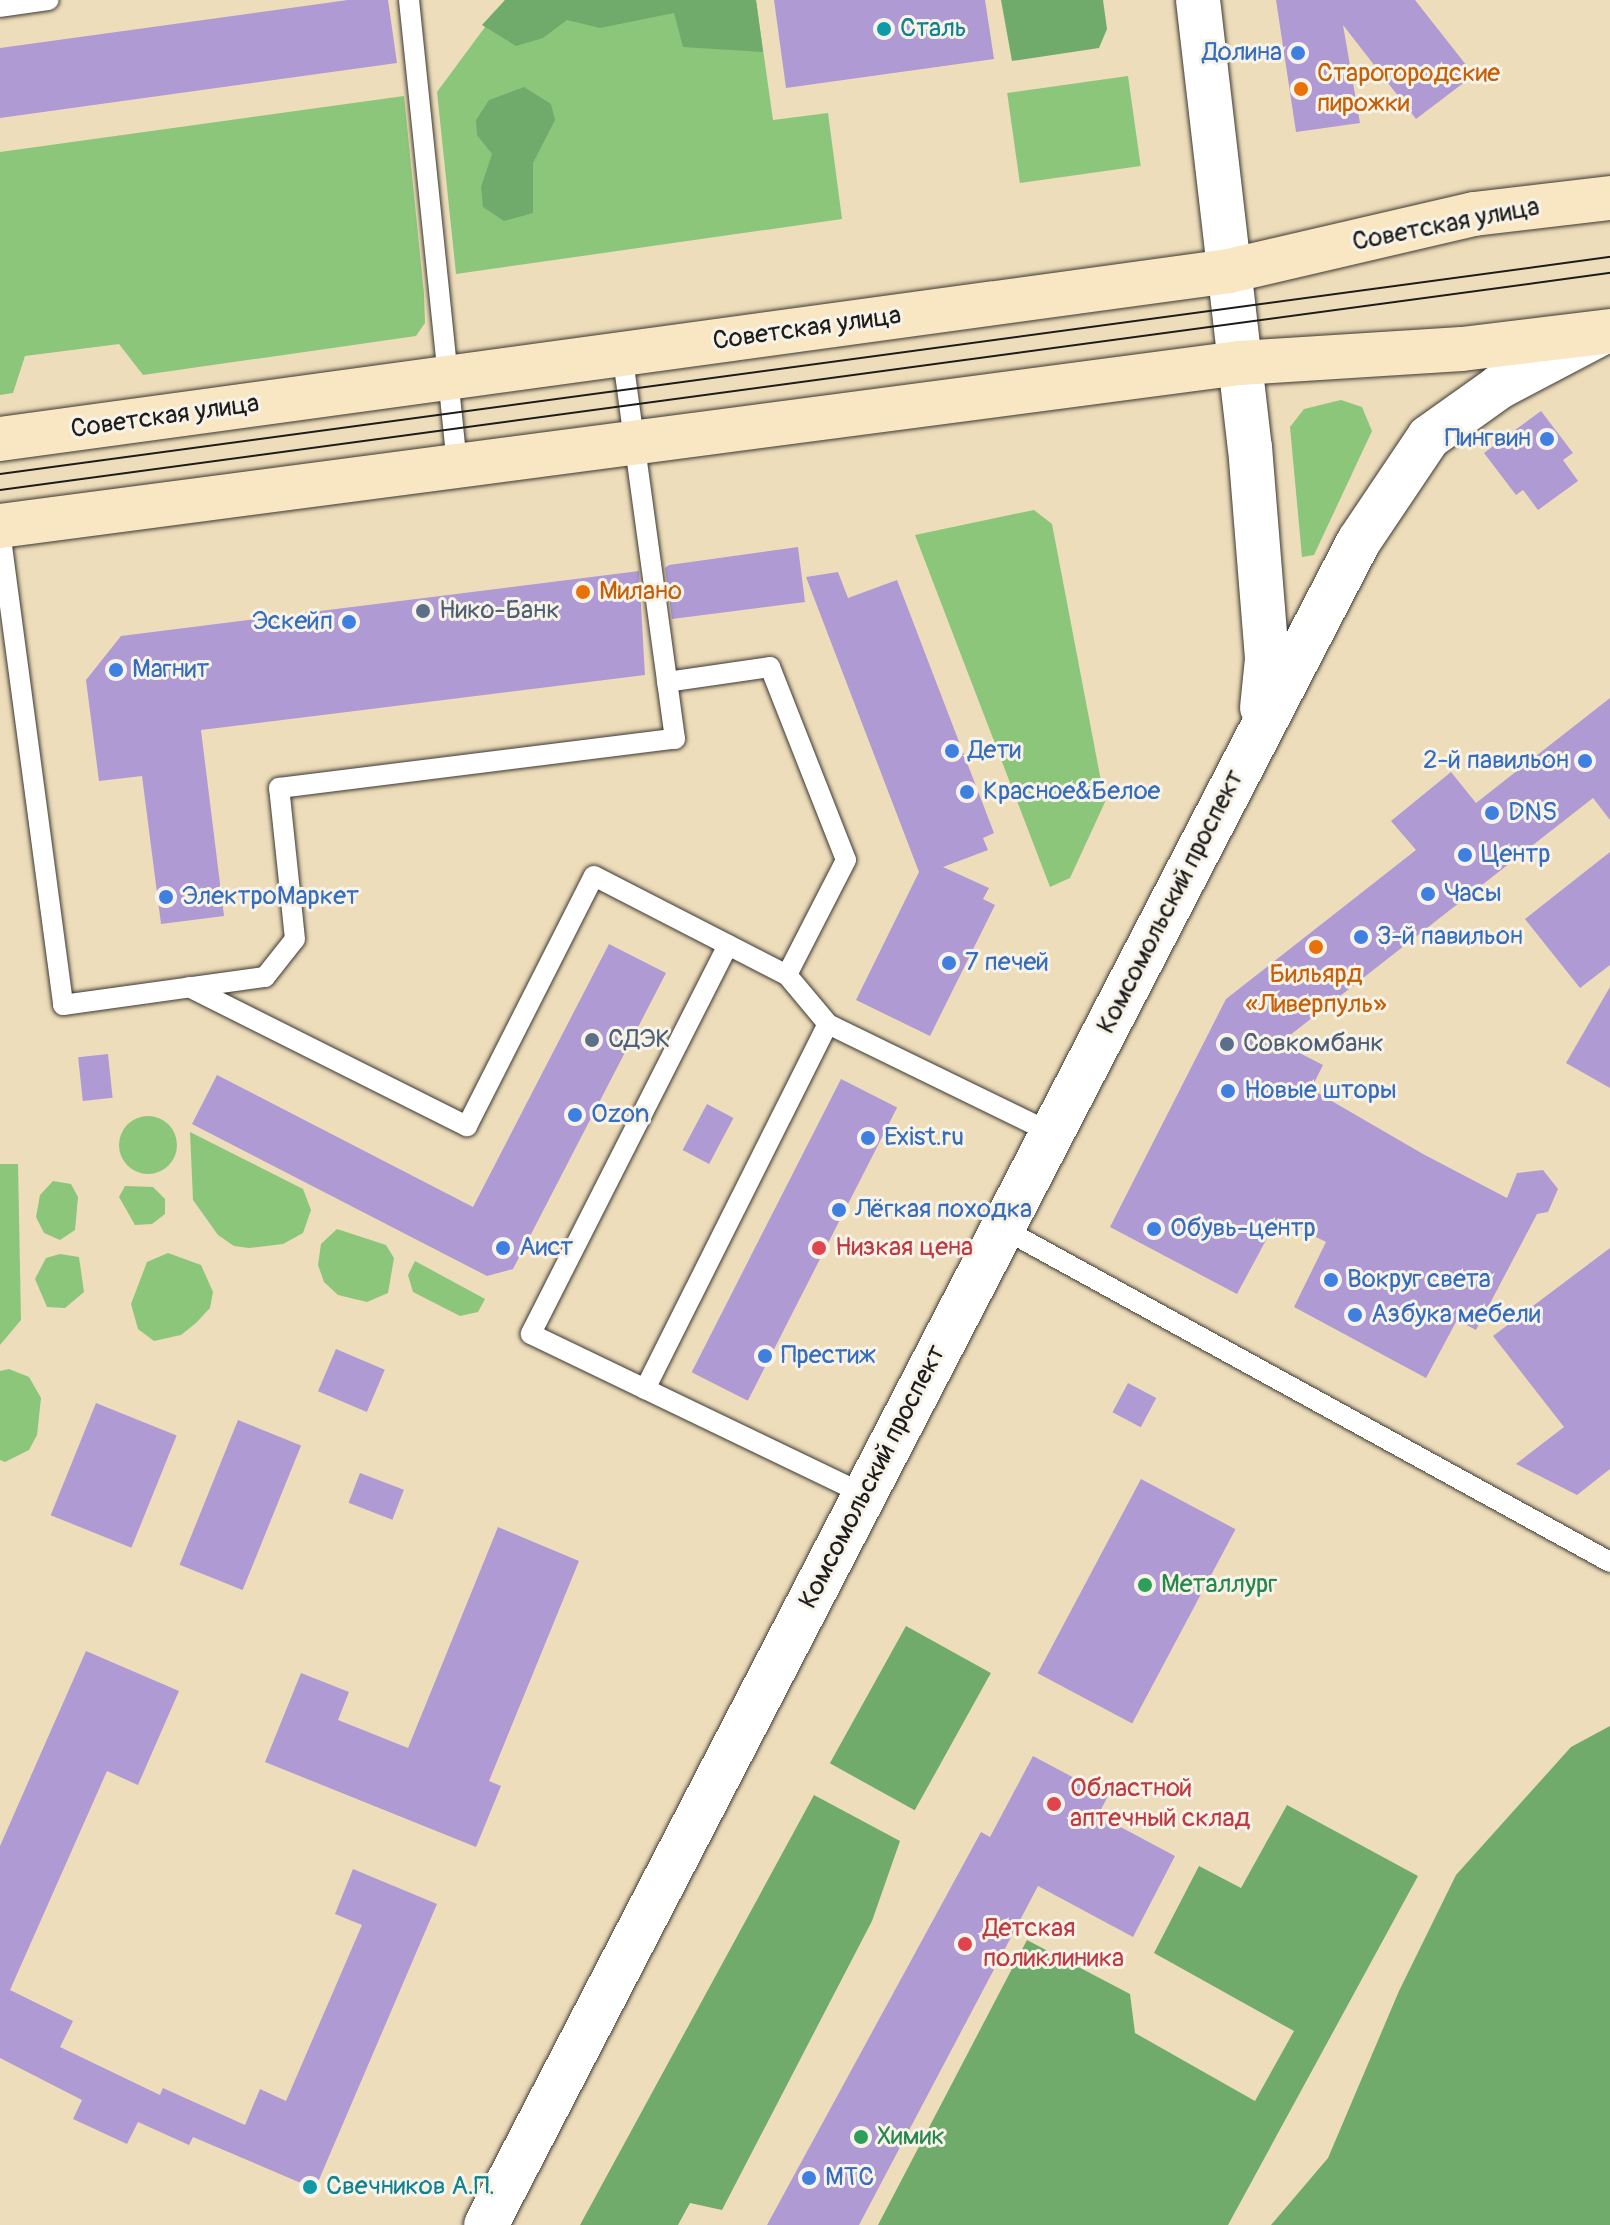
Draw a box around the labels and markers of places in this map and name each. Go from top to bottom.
place label: Сталь [900,13,967,45]
marker: Сталь [875,20,893,38]
place label: Долина [1202,37,1282,69]
marker: Долина [1289,44,1307,62]
place label: Старогородские пирожки [1317,58,1500,120]
marker: Старогородские пирожки [1292,80,1310,98]
place label: Пингвин [1445,423,1531,455]
marker: Пингвин [1538,430,1556,448]
place label: Милано [599,576,682,608]
marker: Милано [574,583,592,601]
place label: Нико-Банк [439,595,560,627]
marker: Нико-Банк [414,602,432,620]
place label: Эскейп [252,606,333,638]
marker: Эскейп [340,613,358,631]
place label: Магнит [132,654,209,686]
marker: Магнит [107,661,125,679]
place label: Дети [968,735,1021,767]
marker: Дети [943,742,961,760]
place label: 2-й павильон [1423,745,1569,777]
marker: 2-й павильон [1576,752,1594,770]
place label: Красное&Белое [983,776,1160,808]
marker: Красное&Белое [958,783,976,801]
place label: DNS [1508,797,1557,829]
marker: DNS [1483,804,1501,822]
place label: Центр [1481,839,1551,871]
marker: Центр [1456,846,1474,864]
place label: Часы [1444,878,1502,910]
place label: ЭлектроМаркет [182,881,359,913]
marker: Часы [1419,885,1437,903]
marker: ЭлектроМаркет [157,888,175,906]
place label: 3-й павильон [1377,921,1523,953]
marker: 3-й павильон [1352,928,1370,946]
marker: Бильярд «Ливерпуль» [1307,938,1325,956]
place label: 7 печей [965,947,1049,979]
marker: 7 печей [940,954,958,972]
place label: Бильярд «Ливерпуль» [1245,959,1387,1020]
place label: СДЭК [608,1024,670,1056]
place label: Совкомбанк [1243,1028,1384,1060]
marker: СДЭК [583,1031,601,1049]
marker: Совкомбанк [1218,1035,1236,1053]
place label: Новые шторы [1244,1075,1397,1107]
marker: Новые шторы [1219,1082,1237,1100]
place label: Ozon [591,1099,649,1131]
marker: Ozon [566,1106,584,1124]
place label: Exist.ru [884,1122,964,1154]
marker: Exist.ru [859,1129,877,1147]
place label: Лёгкая походка [855,1194,1032,1226]
marker: Лёгкая походка [830,1201,848,1219]
place label: Обувь-центр [1170,1213,1316,1245]
marker: Обувь-центр [1145,1220,1163,1238]
place label: Аист [519,1232,573,1264]
place label: Низкая цена [835,1232,973,1264]
marker: Аист [494,1239,512,1257]
marker: Низкая цена [810,1239,828,1257]
place label: Вокруг света [1347,1264,1491,1296]
marker: Вокруг света [1322,1271,1340,1289]
place label: Азбука мебели [1371,1299,1541,1331]
marker: Азбука мебели [1346,1306,1364,1324]
place label: Престиж [781,1340,876,1372]
marker: Престиж [756,1347,774,1365]
place label: Металлург [1161,1569,1277,1601]
marker: Металлург [1136,1576,1154,1594]
place label: Областной аптечный склад [1070,1773,1250,1834]
marker: Областной аптечный склад [1045,1795,1063,1813]
place label: Детская поликлиника [983,1913,1124,1974]
marker: Детская поликлиника [954,1933,976,1955]
place label: Химик [877,2121,945,2153]
marker: Химик [852,2128,870,2146]
place label: МТС [825,2162,874,2194]
marker: МТС [800,2169,818,2187]
place label: Свечников А.П. [326,2171,495,2203]
marker: Свечников А.П. [301,2178,319,2196]

